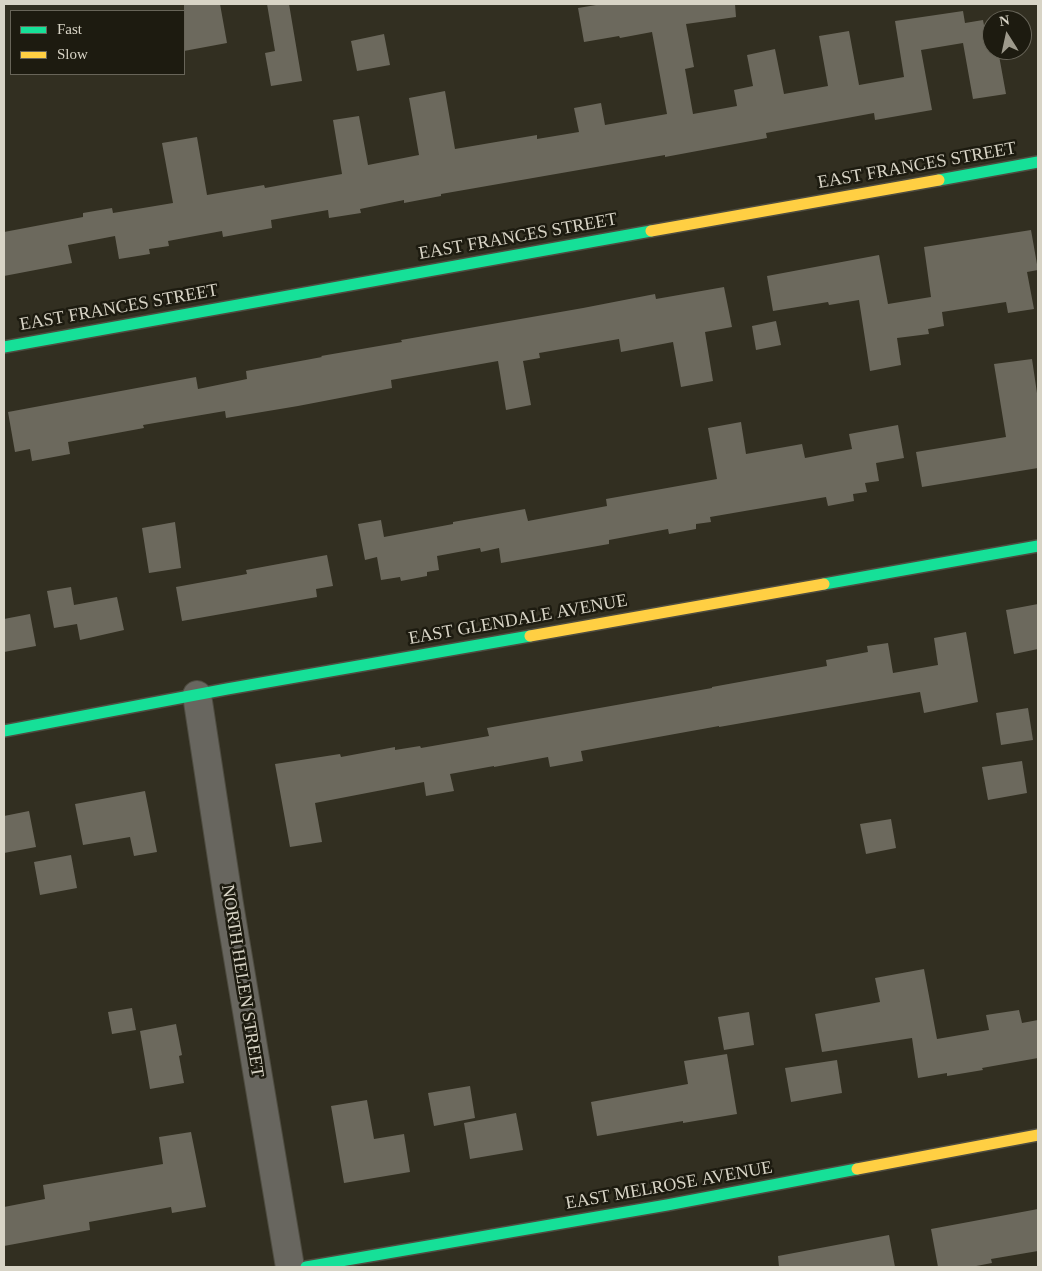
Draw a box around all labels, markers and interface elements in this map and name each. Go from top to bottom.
legend [10,10,185,75]
north arrow [982,10,1032,60]
text: N [998,12,1011,29]
text: Fast [57,21,82,37]
text: Slow [57,46,88,62]
street label: EAST FRANCES STREET [816,138,1018,194]
street label: EAST FRANCES STREET [417,209,619,265]
street label: EAST FRANCES STREET [18,280,220,336]
street label: EAST GLENDALE AVENUE [407,590,629,650]
street label: NORTH HELEN STREET [216,883,268,1079]
street label: EAST MELROSE AVENUE [564,1157,774,1215]

